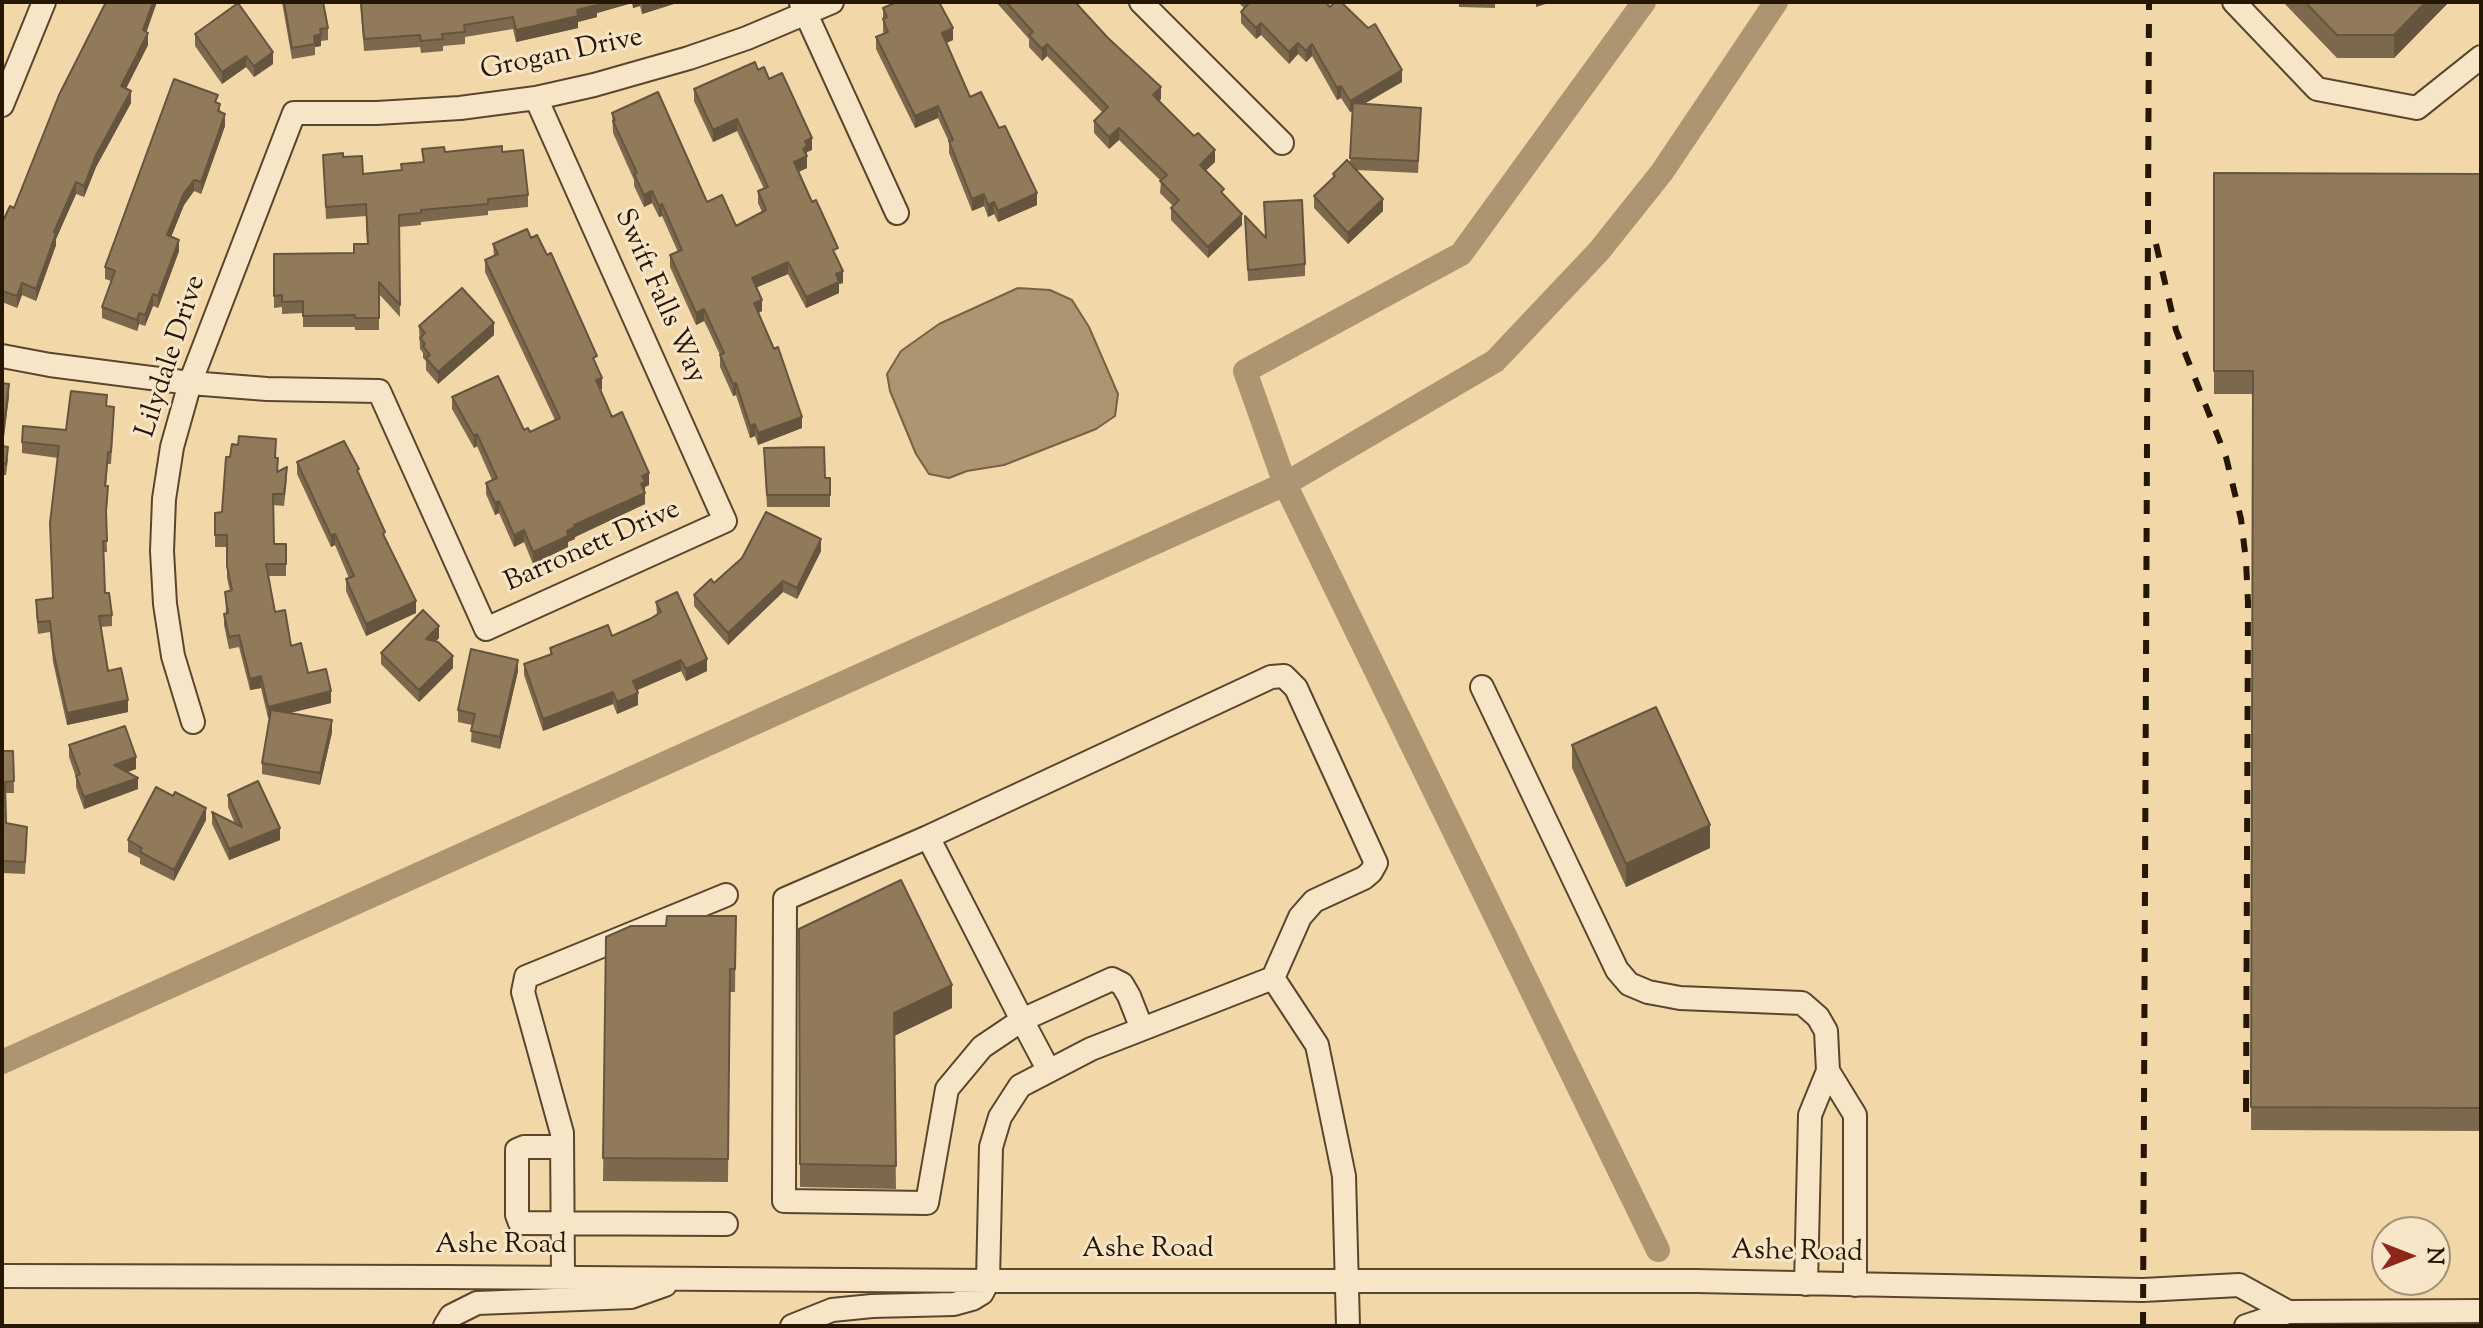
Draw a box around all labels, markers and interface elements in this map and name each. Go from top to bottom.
street label: Grogan Drive [478,22,646,90]
street label: Swift Falls Way [605,205,711,389]
street label: Lilydale Drive [131,272,215,442]
street label: Barronett Drive [500,494,686,602]
north arrow [2371,1216,2451,1296]
street label: Ashe Road [435,1230,567,1264]
street label: Ashe Road [1082,1234,1214,1268]
street label: Ashe Road [1731,1236,1863,1272]
text: N [2417,1247,2449,1265]

